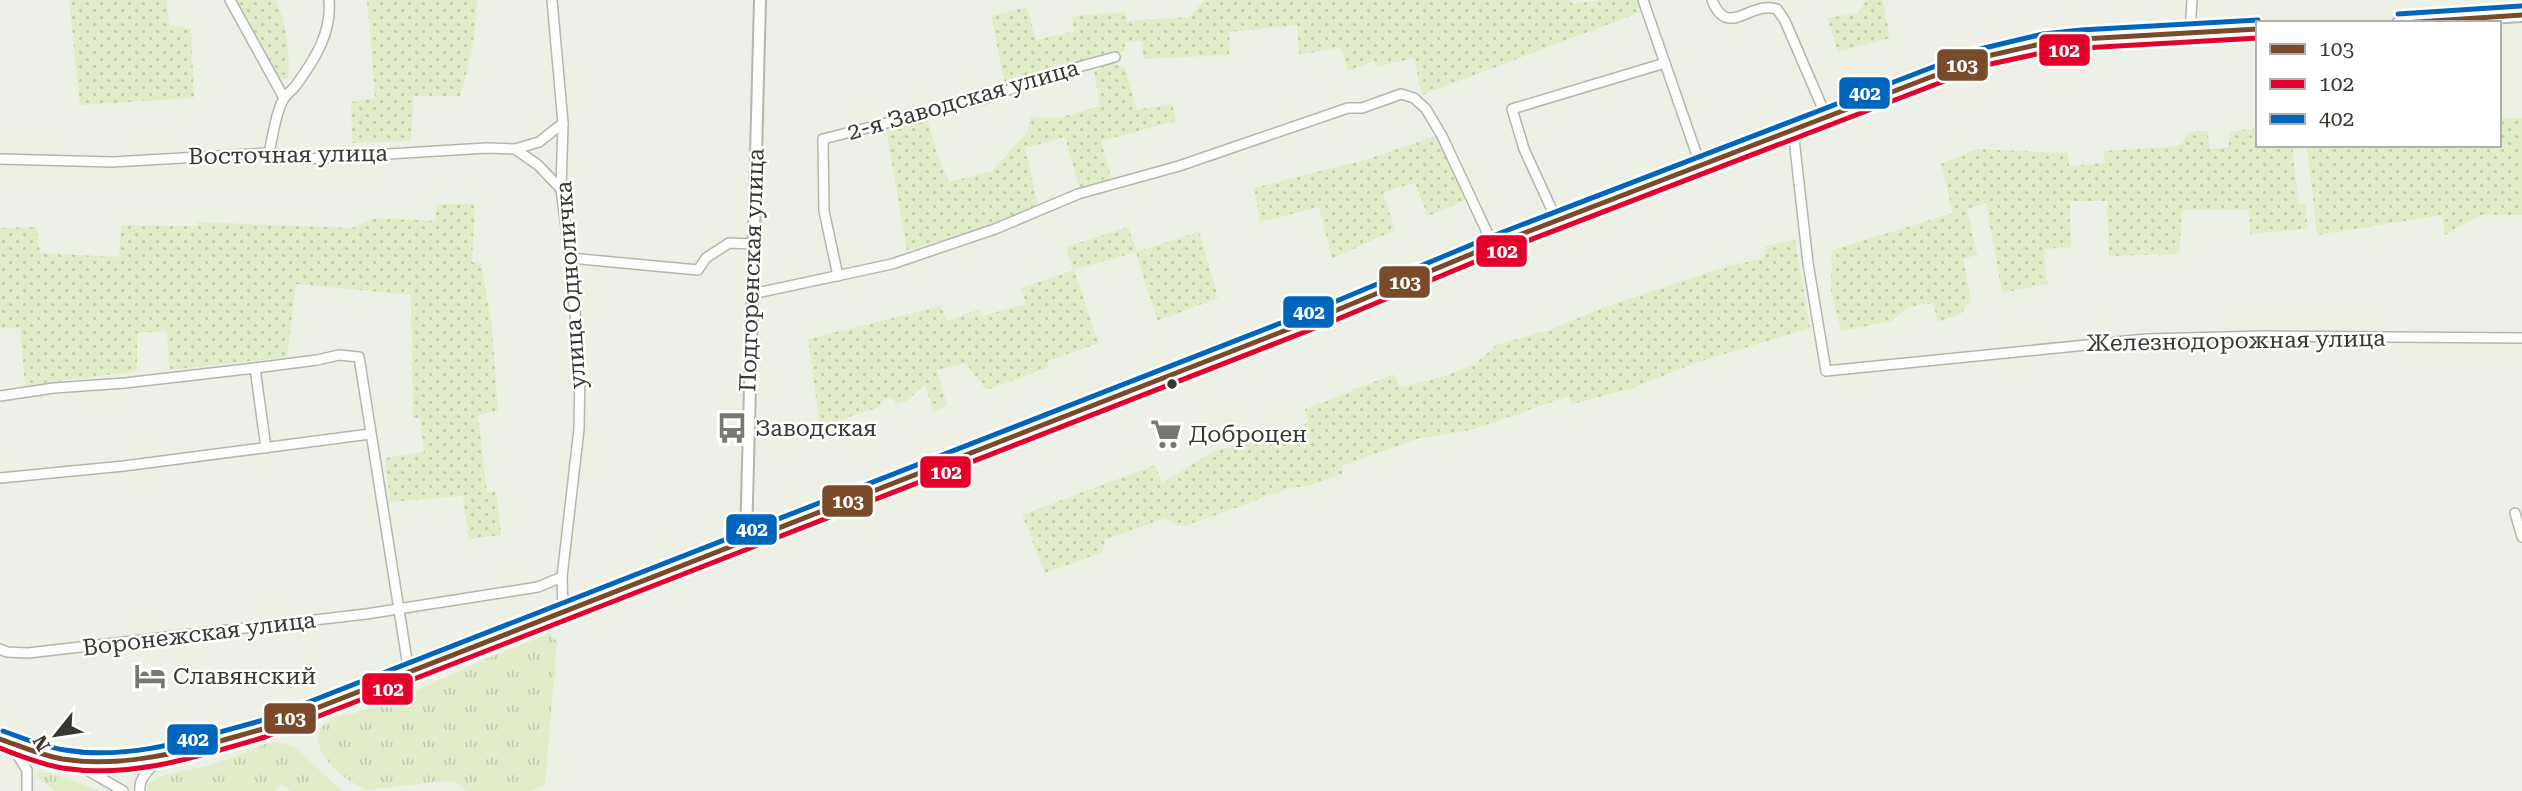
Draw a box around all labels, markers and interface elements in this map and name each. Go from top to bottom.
legend [2256,21,2501,147]
line badge: 102 [2038,33,2091,67]
text: 103 [2319,37,2354,61]
text: 102 [2048,39,2080,62]
line badge: 103 [1936,48,1989,82]
street label: 2-я Заводская улица [844,54,1082,146]
text: 103 [1946,54,1978,77]
text: 102 [2319,72,2354,96]
line badge: 402 [1838,76,1891,110]
text: 402 [1849,82,1881,105]
text: 402 [2319,107,2354,131]
street label: Восточная улица [188,140,389,170]
street label: Подгоренская улица [734,147,770,392]
street label: улица Одноличка [550,180,592,390]
line badge: 102 [1475,234,1528,268]
text: 102 [1486,240,1518,263]
line badge: 103 [1378,265,1431,299]
text: 103 [1389,271,1421,294]
line badge: 402 [1282,295,1335,329]
text: 402 [1293,301,1325,324]
street label: Железнодорожная улица [2086,325,2386,357]
unlabelled marker [1165,377,1179,391]
bus stop icon: Заводская [715,411,749,445]
place label: Заводская [755,415,877,442]
supermarket icon: Доброцен [1149,417,1183,451]
place label: Доброцен [1189,421,1307,448]
line badge: 102 [919,455,972,489]
text: 102 [930,461,962,484]
line badge: 103 [821,484,874,518]
text: 103 [832,490,864,513]
line badge: 402 [725,513,778,546]
text: 402 [736,518,768,541]
street label: Воронежская улица [81,606,318,662]
hotel icon: Славянский [133,659,167,693]
place label: Славянский [173,663,316,690]
line badge: 102 [361,672,414,706]
text: 102 [372,678,404,701]
north arrow [21,700,91,770]
line badge: 103 [263,702,317,735]
text: 103 [274,707,306,730]
line badge: 402 [166,723,219,756]
text: 402 [177,728,209,751]
text: N [28,731,55,755]

